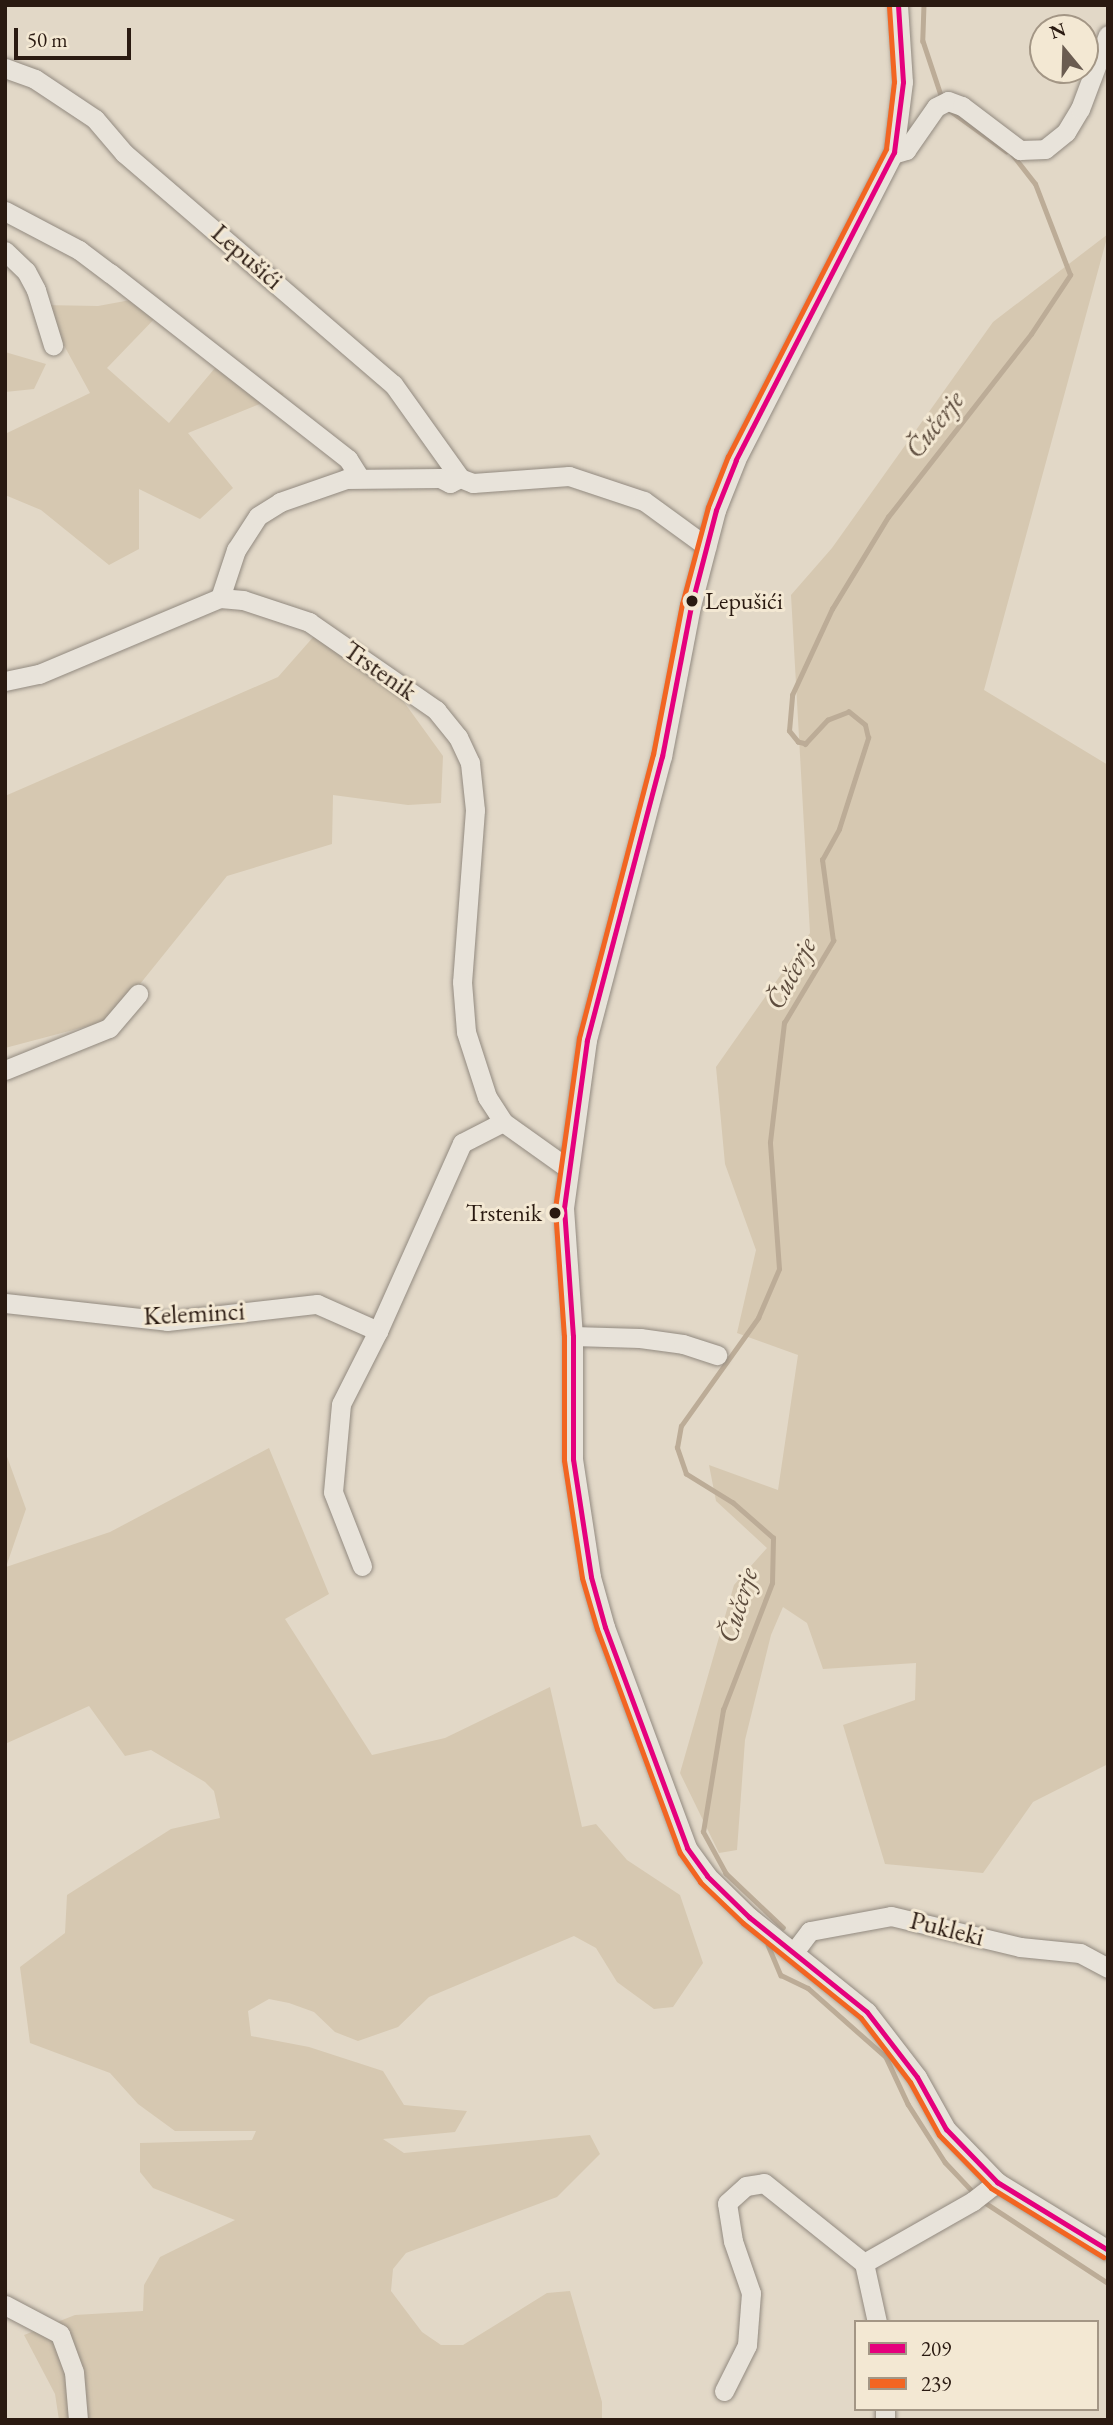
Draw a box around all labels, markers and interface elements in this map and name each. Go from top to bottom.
scale bar [18,14,135,58]
north arrow [1029,14,1099,84]
text: N [1046,16,1069,45]
text: 50 m [27,26,68,53]
street label: Lepušići [205,218,289,296]
water label: Čučerje [897,383,971,465]
place label: Lepušići [705,587,783,615]
marker: Lepušići [685,594,699,608]
street label: Trstenik [337,635,423,707]
water label: Čučerje [757,931,823,1015]
place label: Trstenik [466,1199,542,1227]
marker: Trstenik [548,1206,562,1220]
street label: Keleminci [143,1296,245,1332]
water label: Čučerje [710,1563,764,1647]
street label: Pukleki [907,1905,987,1953]
legend [854,2320,1099,2411]
text: 209 [921,2335,951,2362]
text: 239 [921,2370,951,2397]

